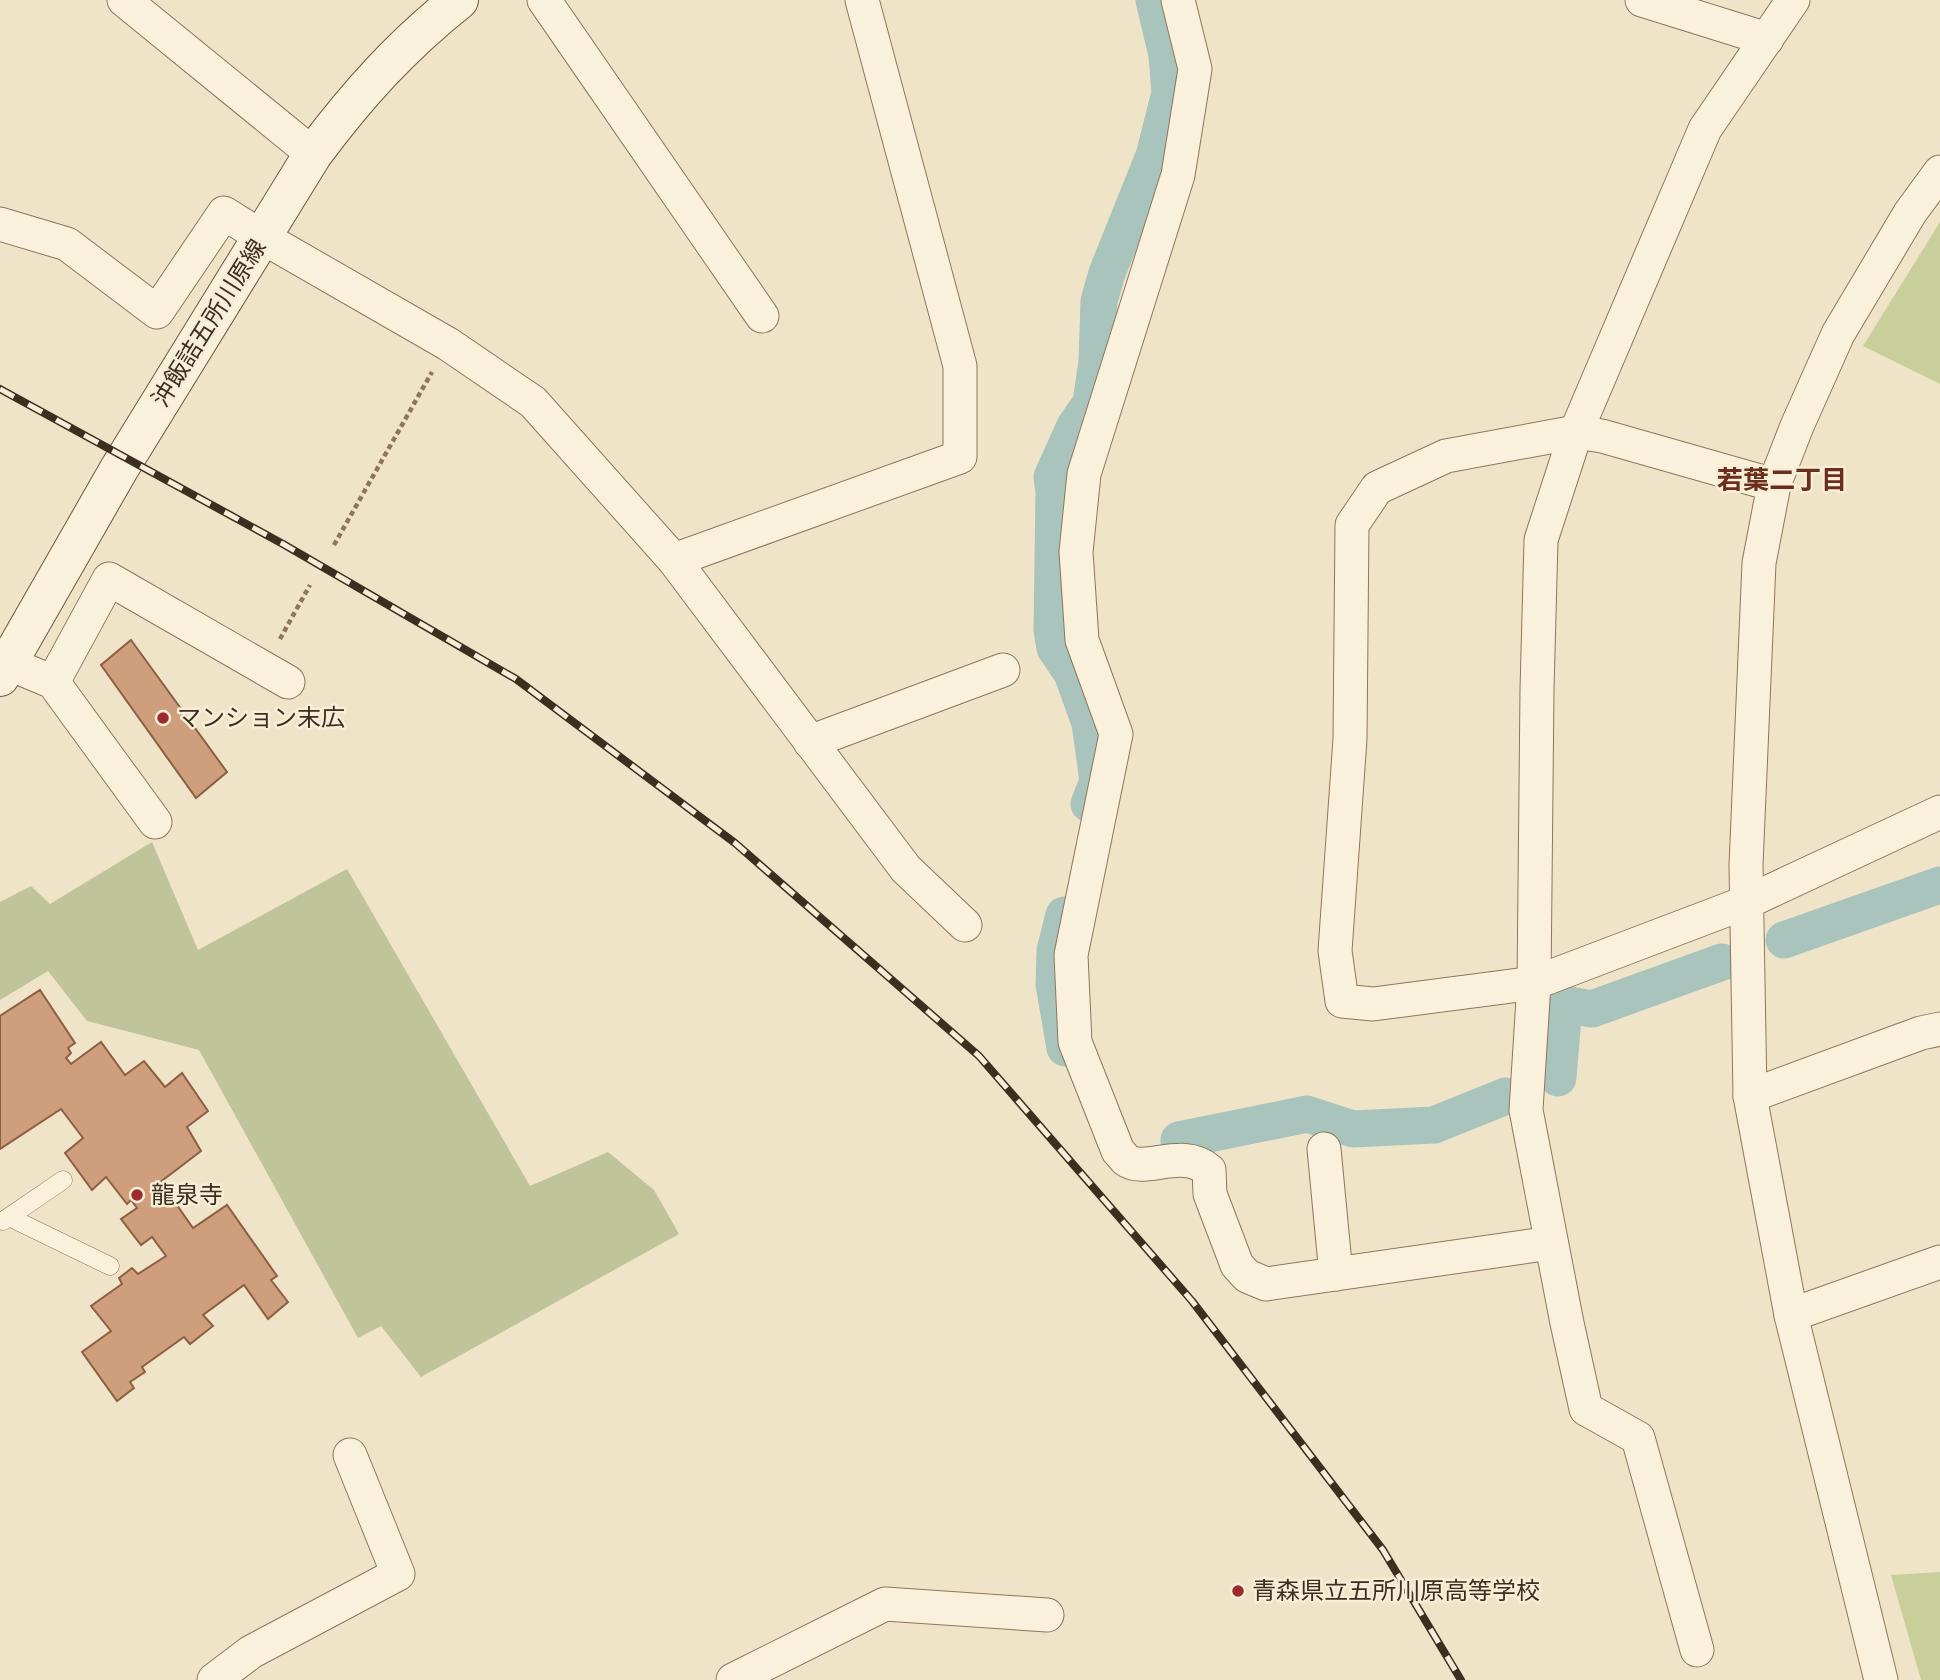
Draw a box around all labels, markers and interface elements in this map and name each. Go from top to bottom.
street label: 沖飯詰五所川原線 [143,232,273,412]
district label: 若葉二丁目 [1717,461,1847,497]
place label: マンション末広 [177,700,345,733]
marker: マンション末広 [155,710,171,726]
place label: 龍泉寺 [151,1177,223,1210]
marker: 龍泉寺 [129,1187,145,1203]
place label: 青森県立五所川原高等学校 [1252,1573,1540,1606]
marker: 青森県立五所川原高等学校 [1230,1583,1246,1599]

